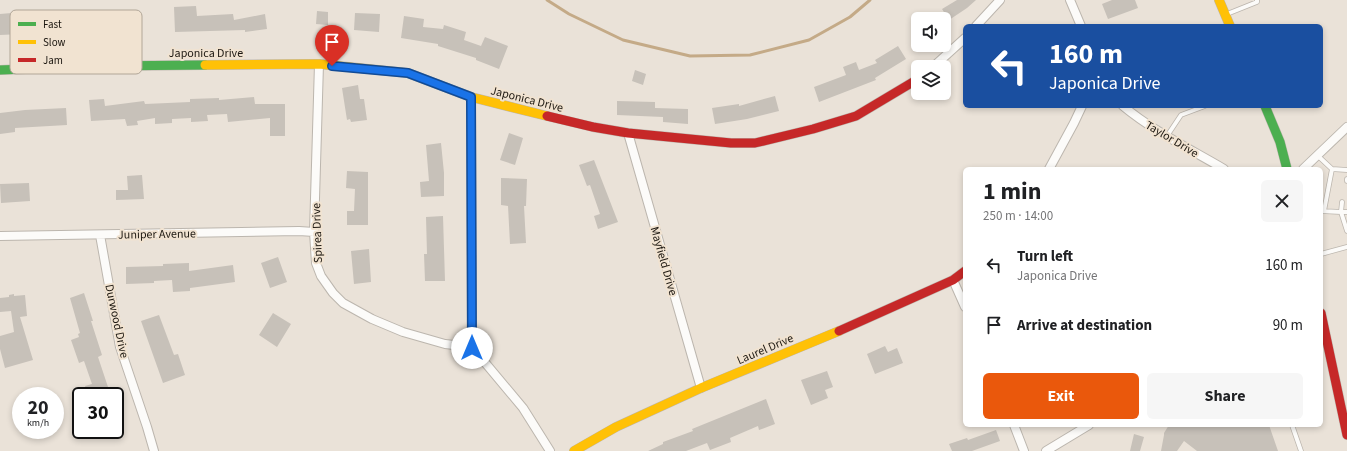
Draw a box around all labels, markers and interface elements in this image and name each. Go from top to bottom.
legend [10,10,142,74]
map controls [911,12,951,100]
button: sound [911,12,951,52]
text: Fast [43,17,62,32]
pin [315,25,349,66]
icon: arrive [321,31,343,53]
text: 160 m [1049,34,1123,74]
text: Slow [43,35,66,50]
icon: left [983,40,1035,92]
street label: Japonica Drive [169,45,243,62]
text: Jam [43,53,63,68]
button: layers [911,60,951,100]
text: Japonica Drive [1049,71,1160,96]
street label: Japonica Drive [489,82,565,117]
street label: Taylor Drive [1142,117,1202,162]
text: 1 min [983,174,1041,209]
button: close [1261,180,1303,222]
street label: Spirea Drive [308,203,327,263]
text: 250 m · 14:00 [983,207,1053,225]
street label: Juniper Avenue [118,225,196,244]
street label: Mayfield Drive [646,225,681,298]
text: Turn left [1017,246,1073,267]
icon: left [983,254,1005,276]
text: 160 m [1265,255,1303,276]
text: Japonica Drive [1017,267,1097,285]
street label: Durwood Drive [100,283,133,360]
icon: arrive [983,314,1005,336]
text: Arrive at destination [1017,315,1152,336]
text: 90 m [1273,315,1303,336]
position arrow [451,327,493,369]
street label: Laurel Drive [734,330,796,369]
button: Exit [983,373,1139,419]
button: Share [1147,373,1303,419]
speed limit sign: 30 [72,387,124,439]
text: 20 [27,394,49,422]
text: km/h [27,416,49,430]

